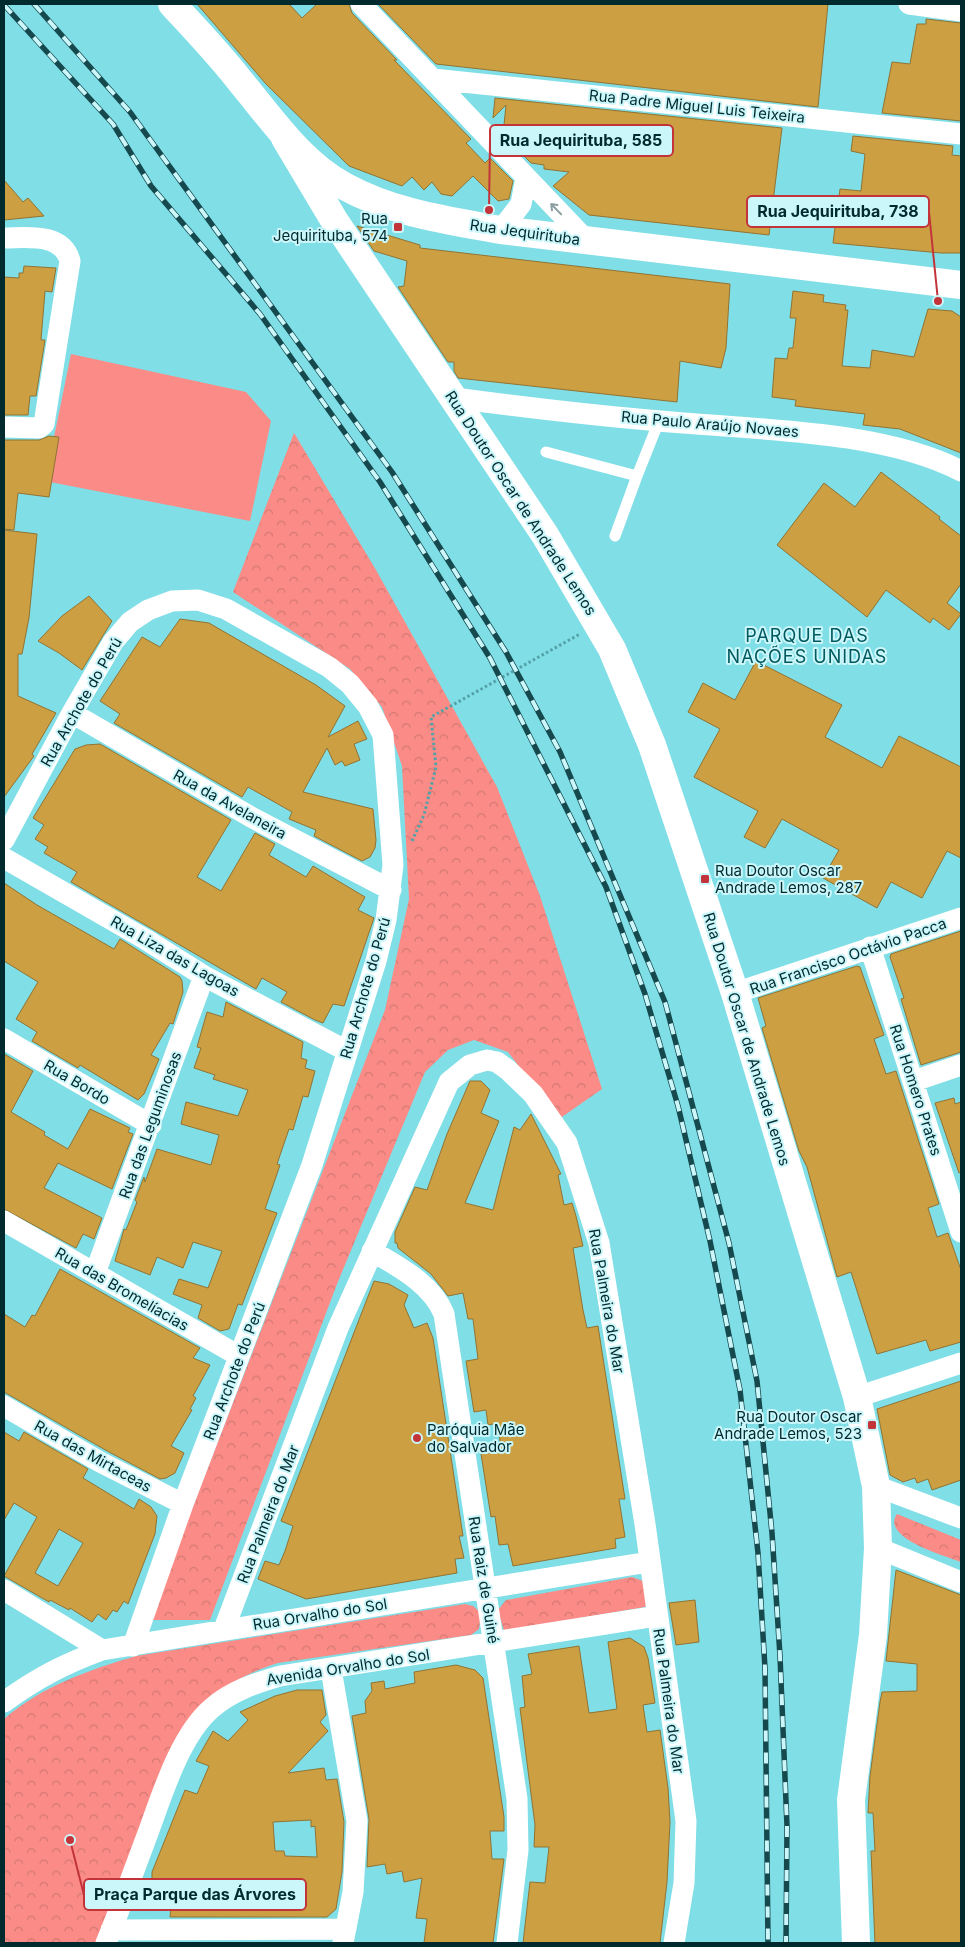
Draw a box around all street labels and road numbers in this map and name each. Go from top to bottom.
street label: Rua Padre Miguel Luis Teixeira [588,85,806,127]
street label: Rua Jequirituba [469,215,581,249]
street label: Rua Doutor Oscar de Andrade Lemos [441,387,601,619]
street label: Rua Paulo Araújo Novaes [620,407,800,441]
street label: Rua Archote do Perú [36,634,126,770]
street label: Rua da Avelaneira [170,765,290,843]
street label: Rua Doutor Oscar de Andrade Lemos [699,910,795,1168]
street label: Rua Liza das Lagoas [107,911,243,1001]
street label: Rua Francisco Octávio Pacca [747,913,949,999]
street label: Rua Archote do Perú [336,915,394,1061]
street label: Rua Homero Prates [886,1022,946,1158]
street label: Rua das Leguminosas [115,1049,185,1201]
street label: Rua Bordo [40,1055,114,1109]
street label: Rua Palmeira do Mar [585,1227,629,1375]
street label: Rua das Bromelíacias [52,1243,192,1335]
street label: Rua Archote do Perú [199,1299,269,1443]
street label: Rua das Mirtaceas [31,1416,155,1496]
street label: Rua Palmeira do Mar [233,1442,303,1586]
street label: Rua Raiz de Guiné [465,1515,503,1645]
street label: Rua Orvalho do Sol [252,1594,388,1634]
street label: Rua Palmeira do Mar [649,1627,689,1775]
street label: Avenida Orvalho do Sol [265,1645,431,1689]

